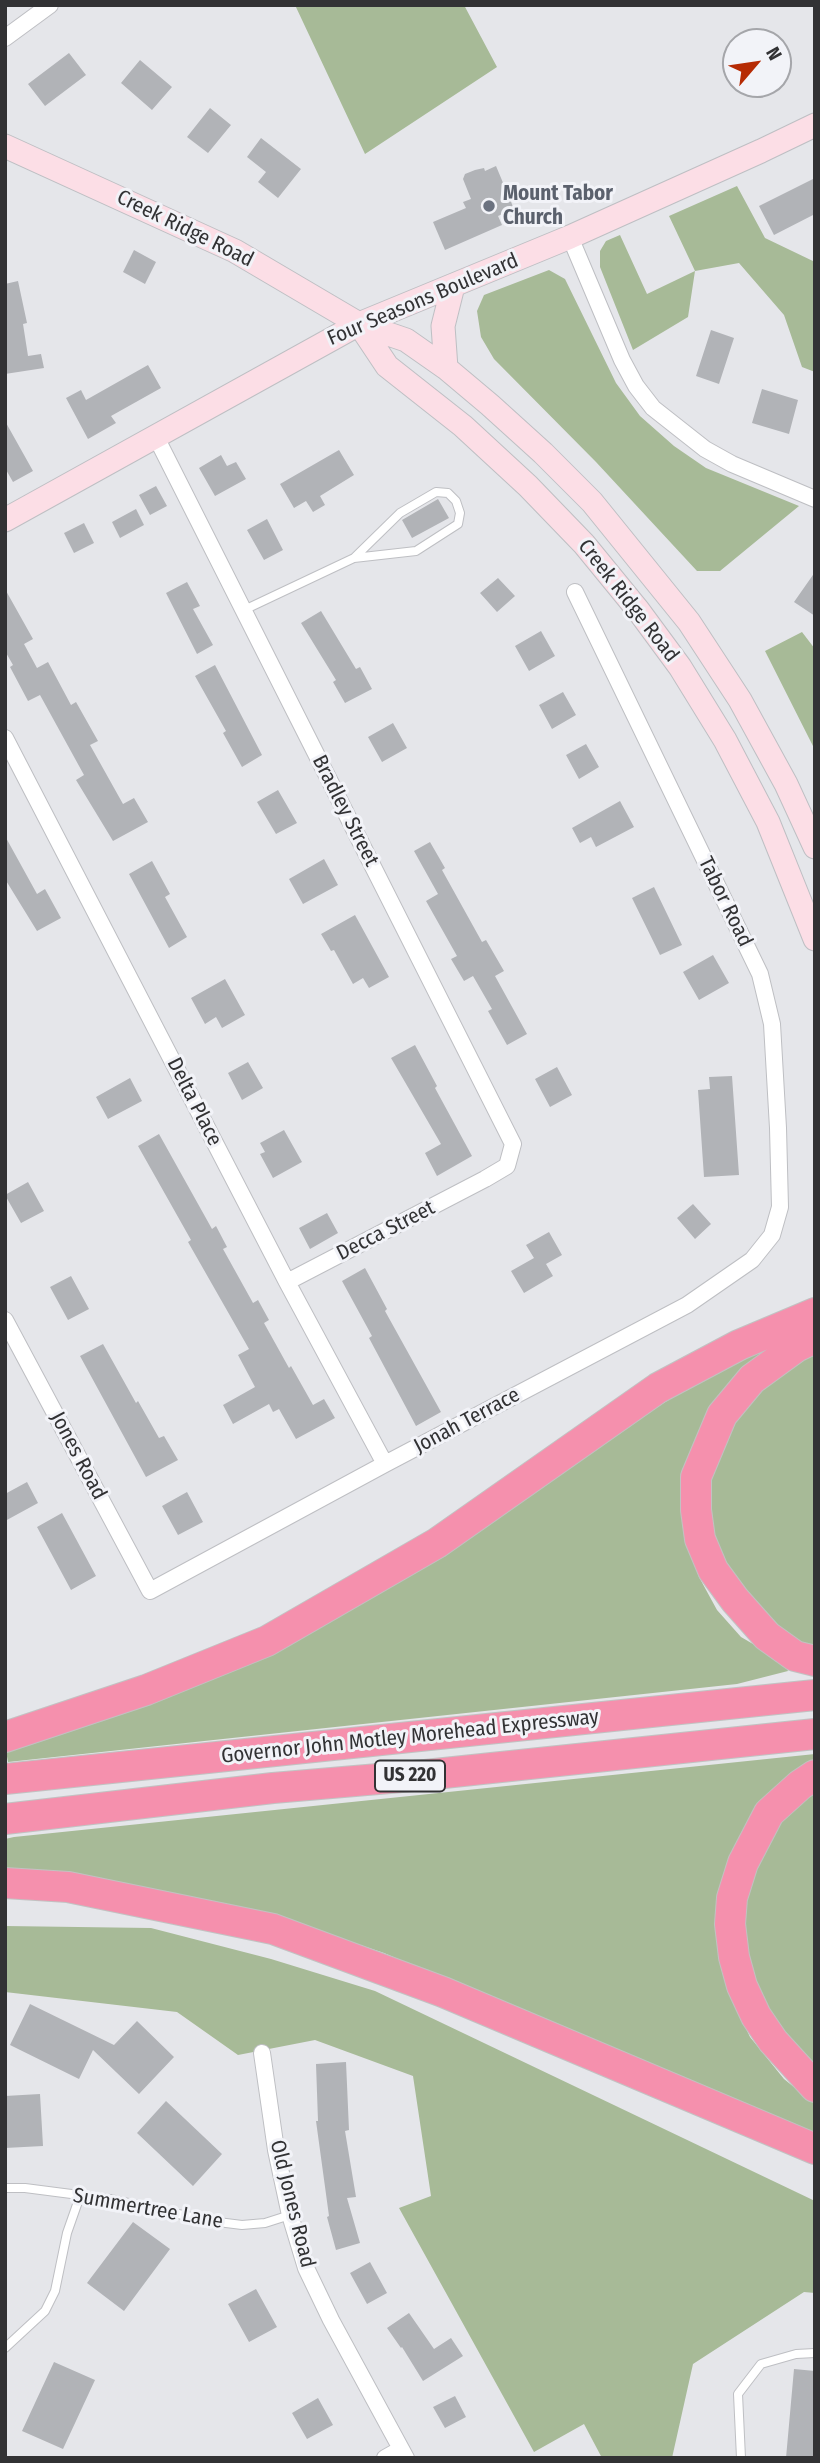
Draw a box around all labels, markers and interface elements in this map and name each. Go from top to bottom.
north arrow [722,28,792,98]
text: N [761,43,787,64]
place label: Mount Tabor Church [503,181,613,231]
street label: Creek Ridge Road [113,185,257,273]
marker: Mount Tabor Church [481,198,497,214]
street label: Four Seasons Boulevard [324,248,522,352]
street label: Creek Ridge Road [572,535,684,667]
street label: Bradley Street [306,751,384,871]
street label: Tabor Road [692,853,758,951]
street label: Delta Place [161,1054,227,1150]
street label: Decca Street [333,1196,439,1266]
street label: Jonah Terrace [410,1383,524,1459]
street label: Jones Road [44,1408,112,1504]
street label: Governor John Motley Morehead Expressway [220,1705,600,1769]
road number: US 220 [375,1760,445,1792]
street label: Old Jones Road [264,2138,320,2270]
street label: Summertree Lane [71,2183,225,2235]

